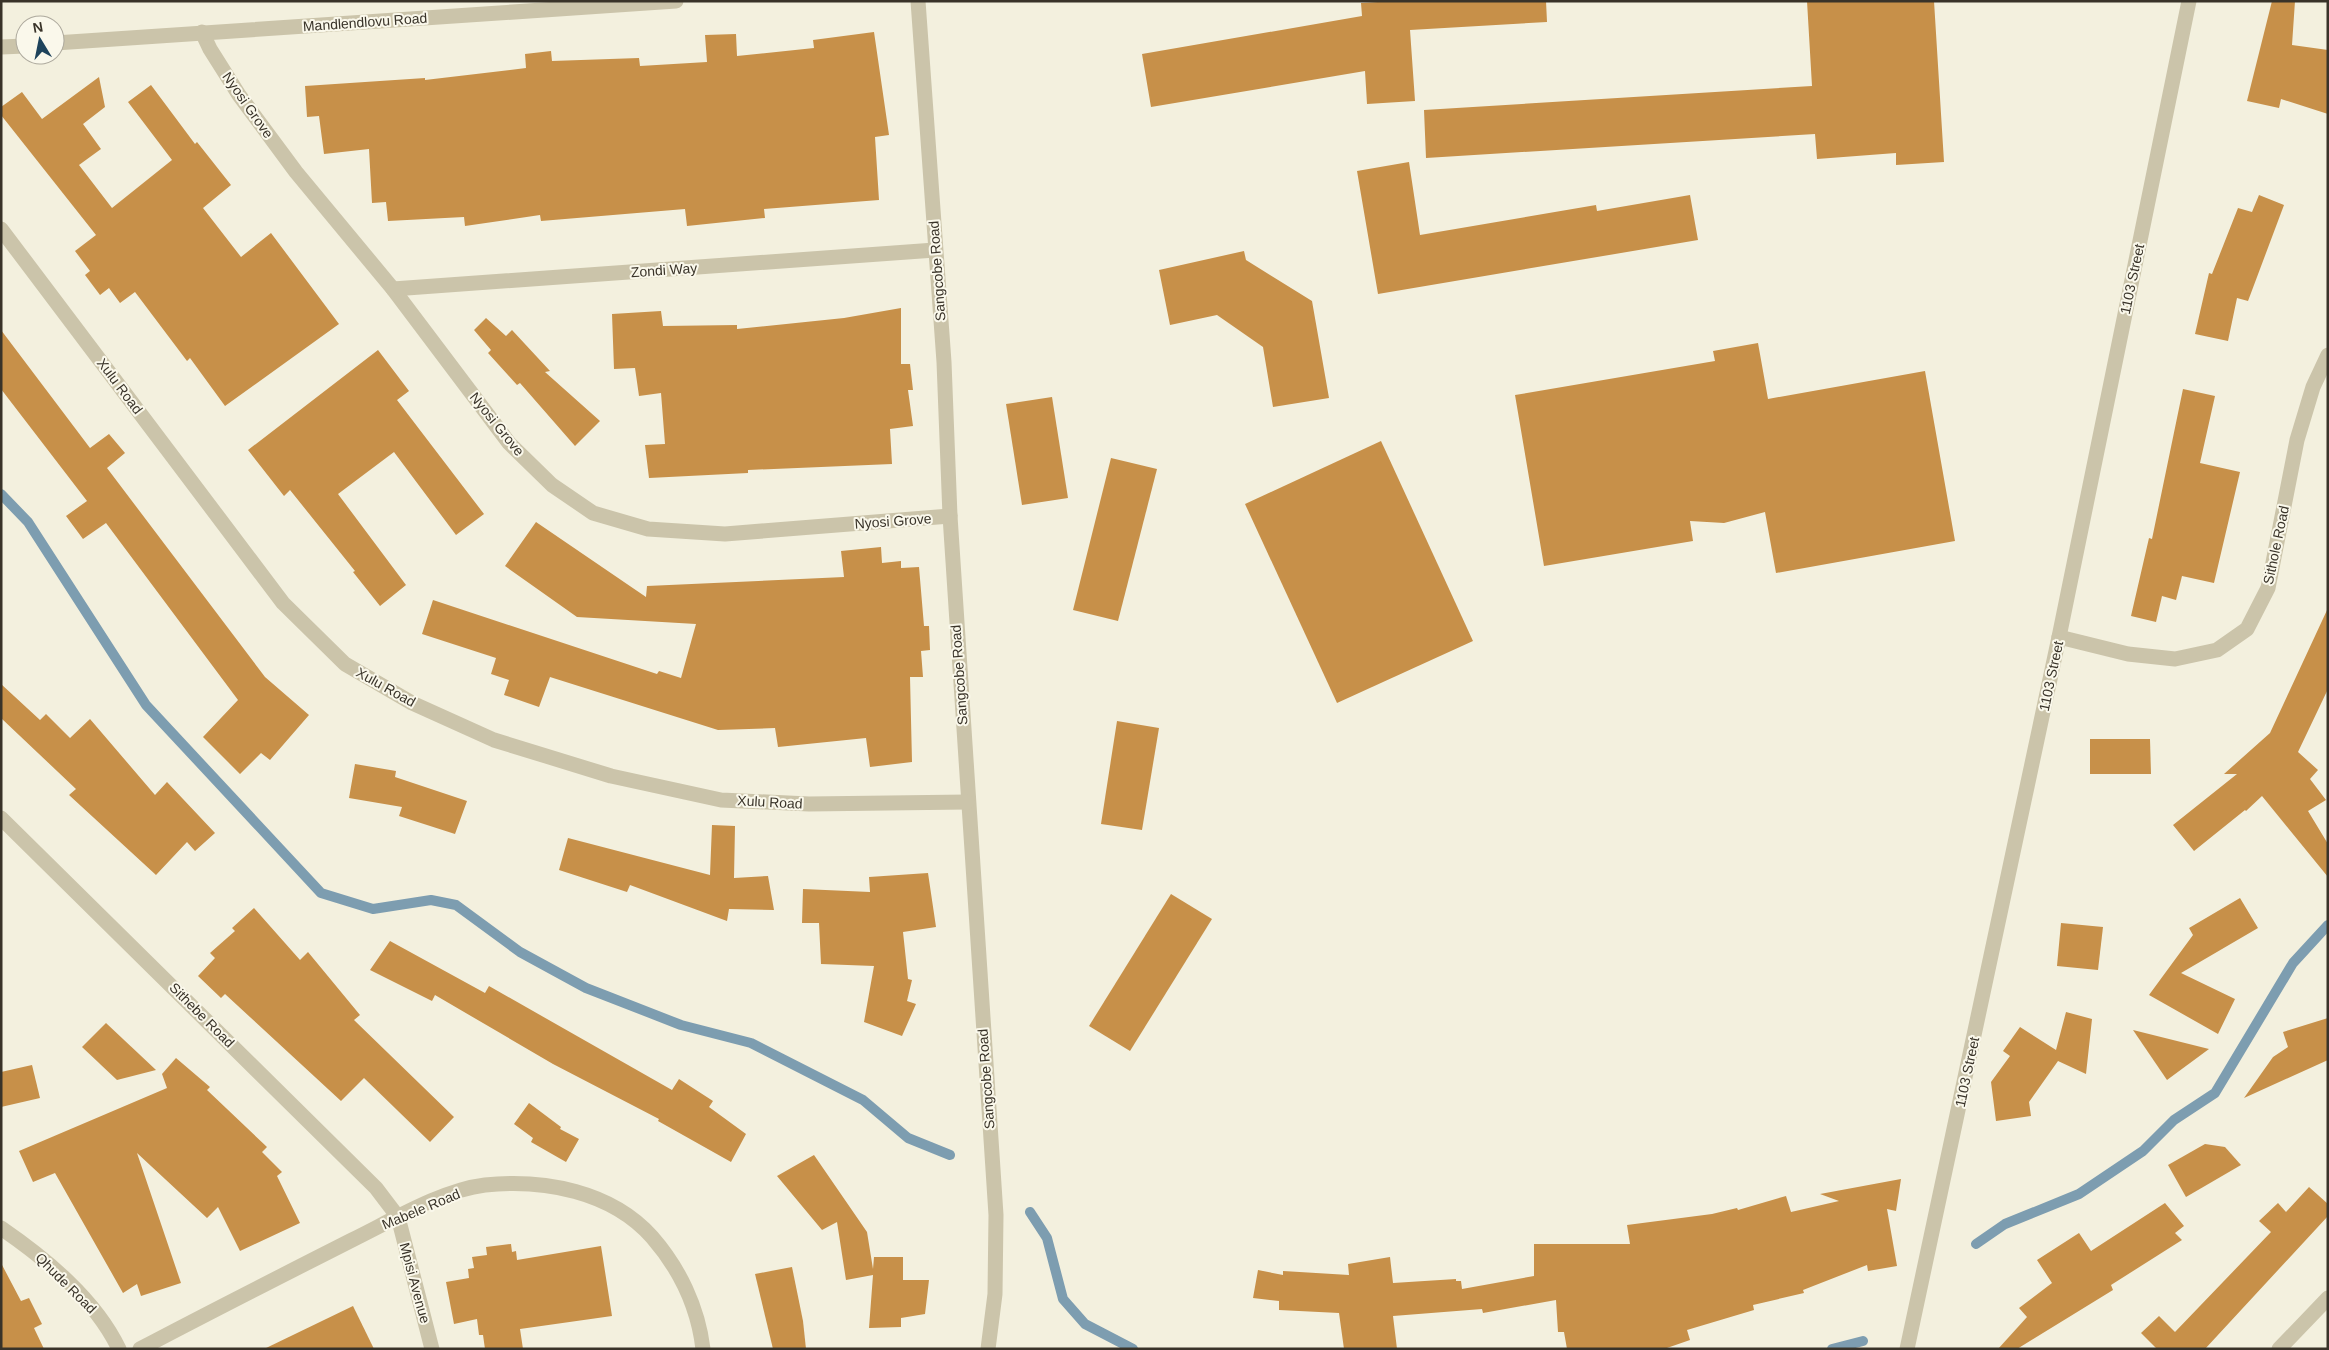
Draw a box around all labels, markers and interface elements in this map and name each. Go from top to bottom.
street label: Mandlendlovu Road [302,10,428,34]
north arrow [15,15,65,65]
text: N [31,18,44,36]
street label: Nyosi Grove [219,69,277,141]
street label: Sangcobe Road [926,220,948,322]
street label: 1103 Street [2117,242,2147,316]
street label: Zondi Way [630,260,698,280]
street label: Xulu Road [94,355,146,417]
street label: Nyosi Grove [467,389,528,459]
street label: Sithole Road [2260,504,2292,586]
street label: Nyosi Grove [854,510,932,532]
street label: Sangcobe Road [948,624,970,726]
street label: 1103 Street [2036,639,2066,713]
street label: Xulu Road [354,664,418,710]
street label: Xulu Road [737,792,803,812]
street label: Sithebe Road [166,979,238,1051]
street label: Sangcobe Road [975,1028,997,1130]
street label: 1103 Street [1952,1035,1982,1109]
street label: Mabele Road [380,1185,462,1233]
street label: Mpisi Avenue [397,1241,434,1325]
street label: Qhude Road [32,1249,100,1317]

